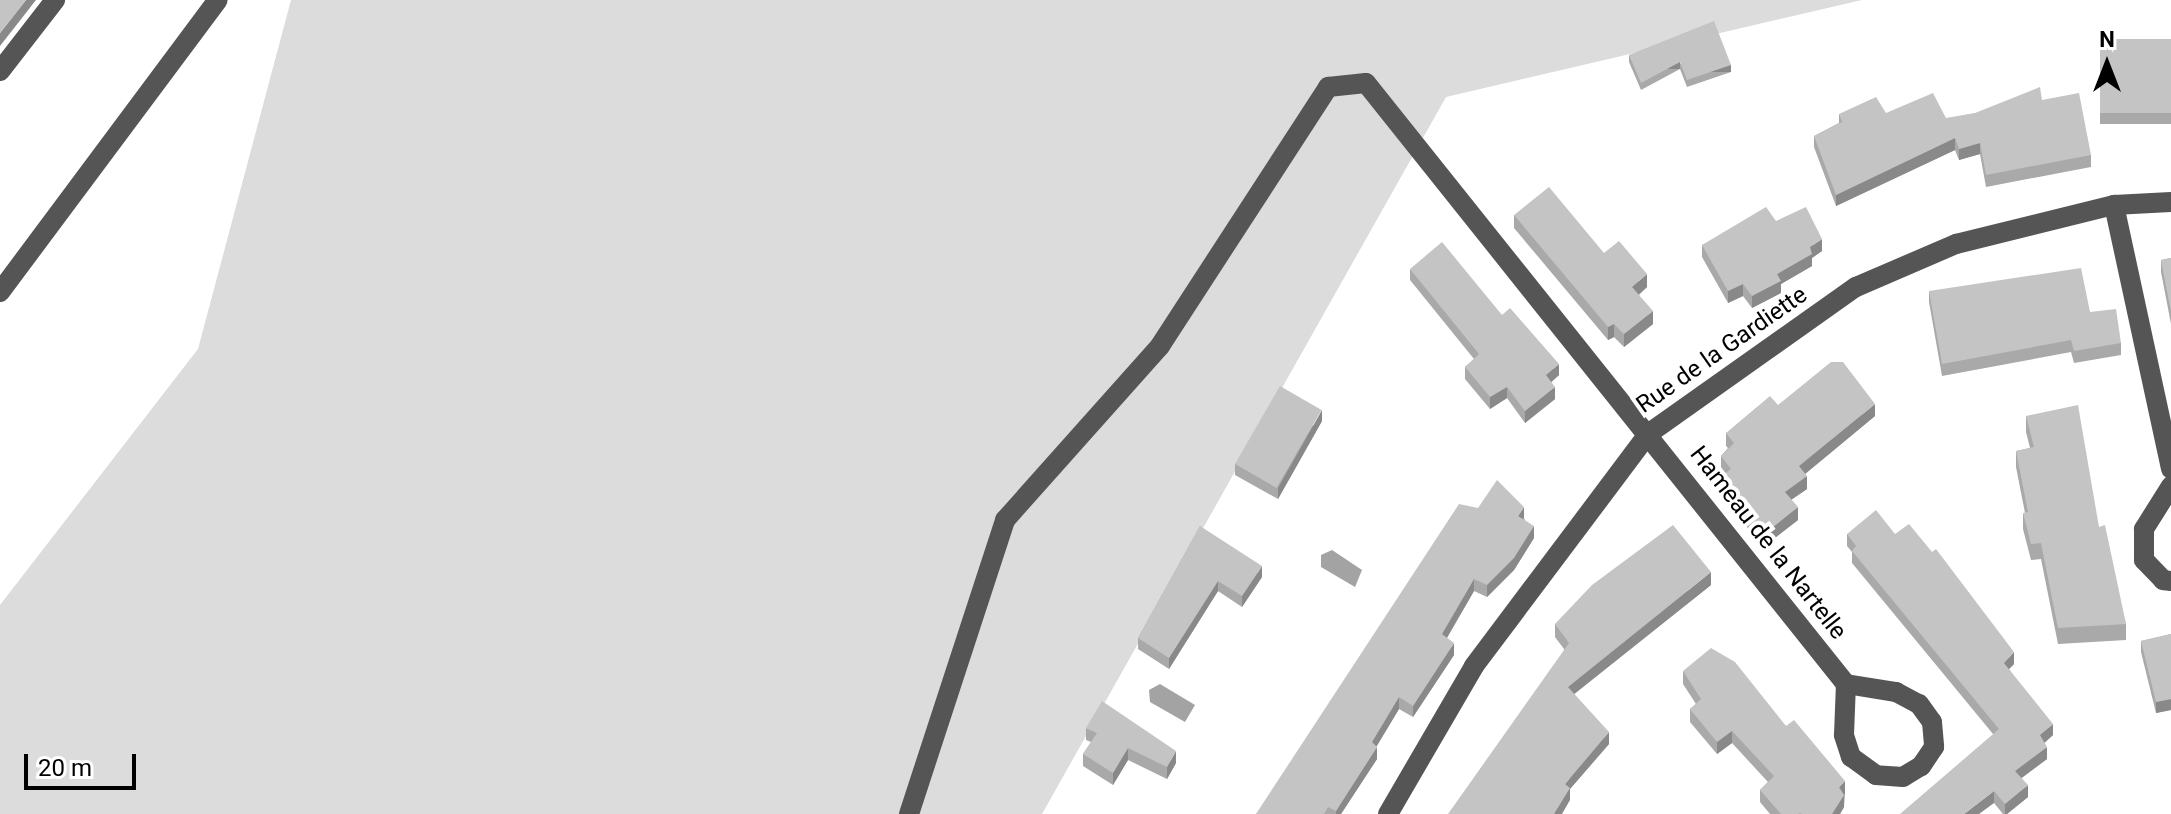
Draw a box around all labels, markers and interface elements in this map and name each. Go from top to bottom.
north arrow [2067,24,2147,104]
text: N [2099,27,2115,52]
street label: Rue de la Gardiette [1631,280,1813,420]
street label: Hameau de la Nartelle [1684,441,1852,645]
scale bar [28,738,140,788]
text: 20 m [38,754,92,782]

